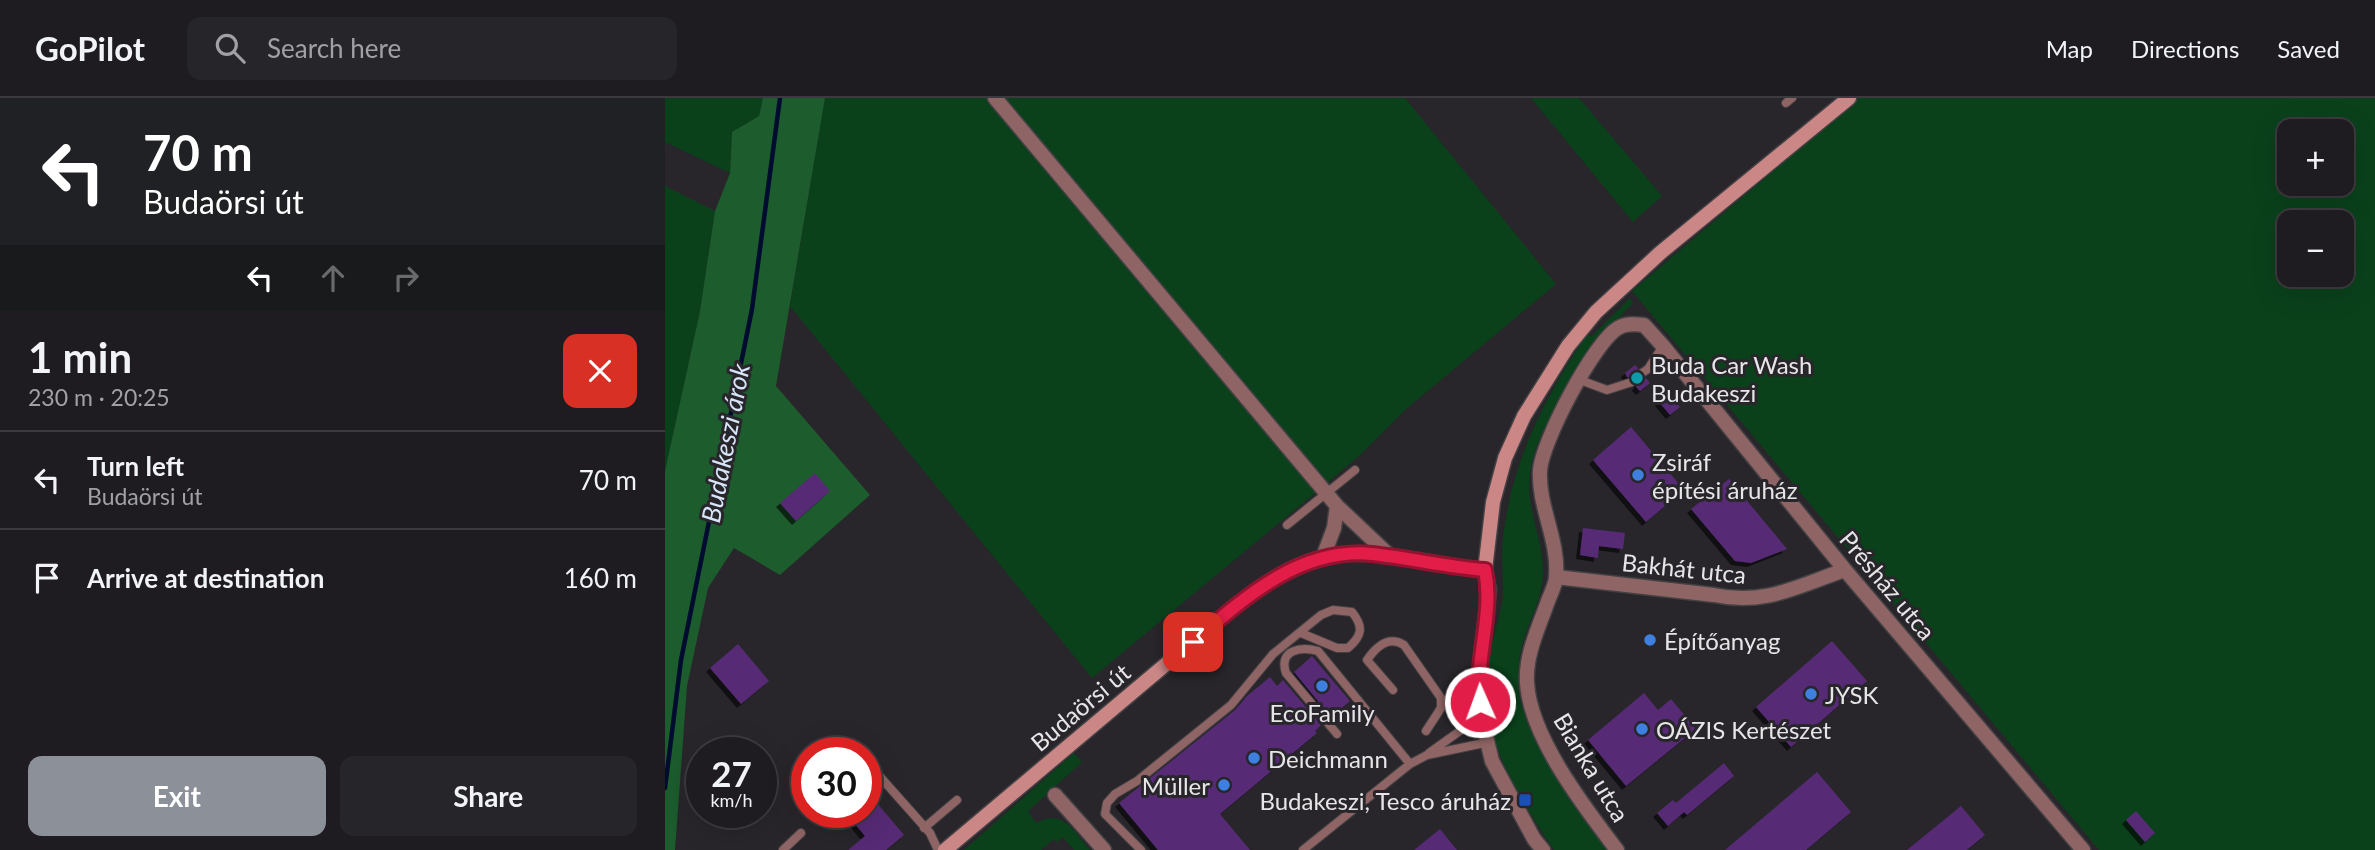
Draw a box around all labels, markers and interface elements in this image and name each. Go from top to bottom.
search box [187,17,677,80]
text: GoPilot [35,28,145,68]
icon: search [211,29,249,67]
text: Search here [267,32,401,64]
text: Map [2046,34,2093,63]
text: Directions [2131,34,2239,63]
text: Saved [2277,34,2340,63]
map controls [2277,119,2354,287]
button: + [2277,119,2354,196]
text: 70 m [143,123,253,181]
icon: left [28,126,119,217]
text: Budaörsi út [143,182,304,221]
button: − [2277,210,2354,287]
icon: left [241,259,279,297]
icon: ahead [314,259,352,297]
icon: right [387,259,425,297]
text: 1 min [28,332,132,382]
button: close [563,334,637,408]
place label: Buda Car Wash Budakeszi [1651,350,1812,407]
water label: Budakeszi árok [694,360,756,525]
marker: Buda Car Wash Budakeszi [1629,370,1645,386]
text: 230 m · 20:25 [28,383,170,411]
place label: Zsiráf építési áruház [1652,447,1798,504]
text: Turn left [87,450,184,482]
icon: left [28,461,66,499]
text: 70 m [579,464,637,496]
marker: Zsiráf építési áruház [1630,467,1646,483]
text: Budaörsi út [87,482,203,510]
street label: Présház utca [1834,525,1942,645]
street label: Bakhát utca [1620,547,1748,589]
icon: arrive [28,559,66,597]
text: Arrive at destination [87,562,324,594]
text: 160 m [564,562,637,594]
pin [1163,612,1223,672]
icon: arrive [1174,623,1212,661]
place label: Építőanyag [1664,626,1780,655]
marker: Építőanyag [1642,632,1658,648]
street label: Budaörsi út [1024,657,1136,757]
position arrow [1443,665,1517,739]
marker: EcoFamily [1314,678,1330,694]
place label: JYSK [1825,680,1879,709]
marker: JYSK [1803,686,1819,702]
place label: EcoFamily [1269,698,1375,727]
street label: Bianka utca [1548,707,1636,827]
place label: OÁZIS Kertészet [1656,715,1832,744]
marker: OÁZIS Kertészet [1634,721,1650,737]
speed limit sign: 30 [791,737,882,828]
place label: Deichmann [1268,744,1388,773]
marker: Deichmann [1246,750,1262,766]
text: 27 [711,752,752,794]
button: Exit [28,756,326,836]
button: Share [340,756,637,836]
place label: Müller [1142,771,1210,800]
marker: Müller [1216,777,1232,793]
place label: Budakeszi, Tesco áruház [1259,786,1511,815]
text: km/h [710,789,753,811]
marker: Budakeszi, Tesco áruház [1517,792,1533,808]

